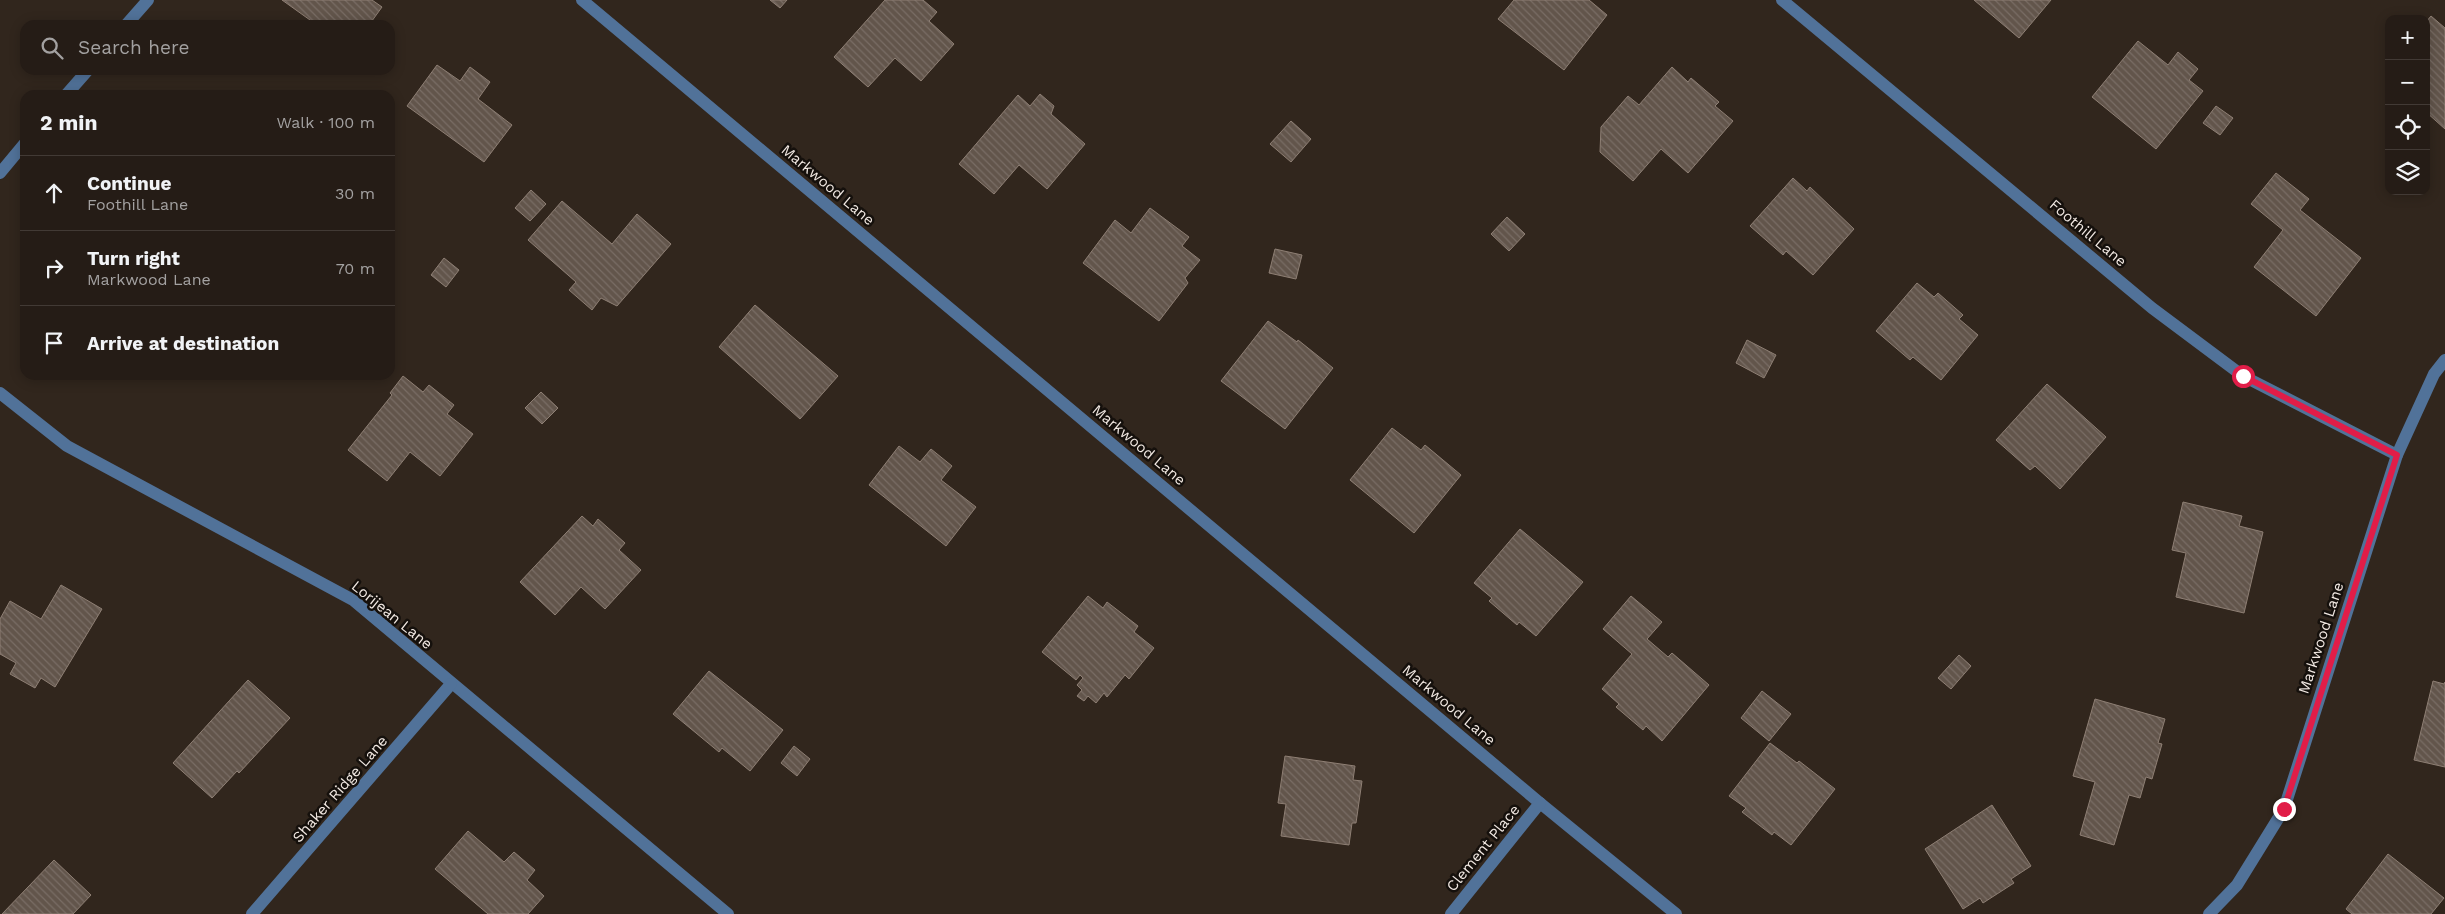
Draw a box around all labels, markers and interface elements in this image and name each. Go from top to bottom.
map controls [2385,15,2430,195]
button: + [2385,15,2430,60]
search box [20,20,395,75]
icon: search [38,34,66,62]
text: Search here [78,36,189,59]
button: − [2385,60,2430,105]
button: locate [2385,105,2430,150]
text: 2 min [40,110,97,135]
text: Walk · 100 m [277,113,375,132]
street label: Markwood Lane [778,141,878,229]
button: layers [2385,150,2430,195]
text: Continue [87,172,171,195]
icon: ahead [40,179,68,207]
text: 30 m [335,184,375,203]
text: Foothill Lane [87,195,188,214]
street label: Foothill Lane [2046,196,2130,270]
text: Turn right [87,247,180,270]
icon: right [40,254,68,282]
text: 70 m [336,259,375,278]
text: Markwood Lane [87,270,211,289]
icon: arrive [40,329,68,357]
text: Arrive at destination [87,332,279,355]
route start [2232,365,2255,388]
street label: Markwood Lane [1089,401,1189,489]
street label: Lorijean Lane [348,577,436,653]
street label: Markwood Lane [2295,580,2347,696]
street label: Markwood Lane [1399,661,1499,749]
street label: Shaker Ridge Lane [289,732,391,846]
route end [2273,798,2296,821]
street label: Clement Place [1443,801,1523,895]

